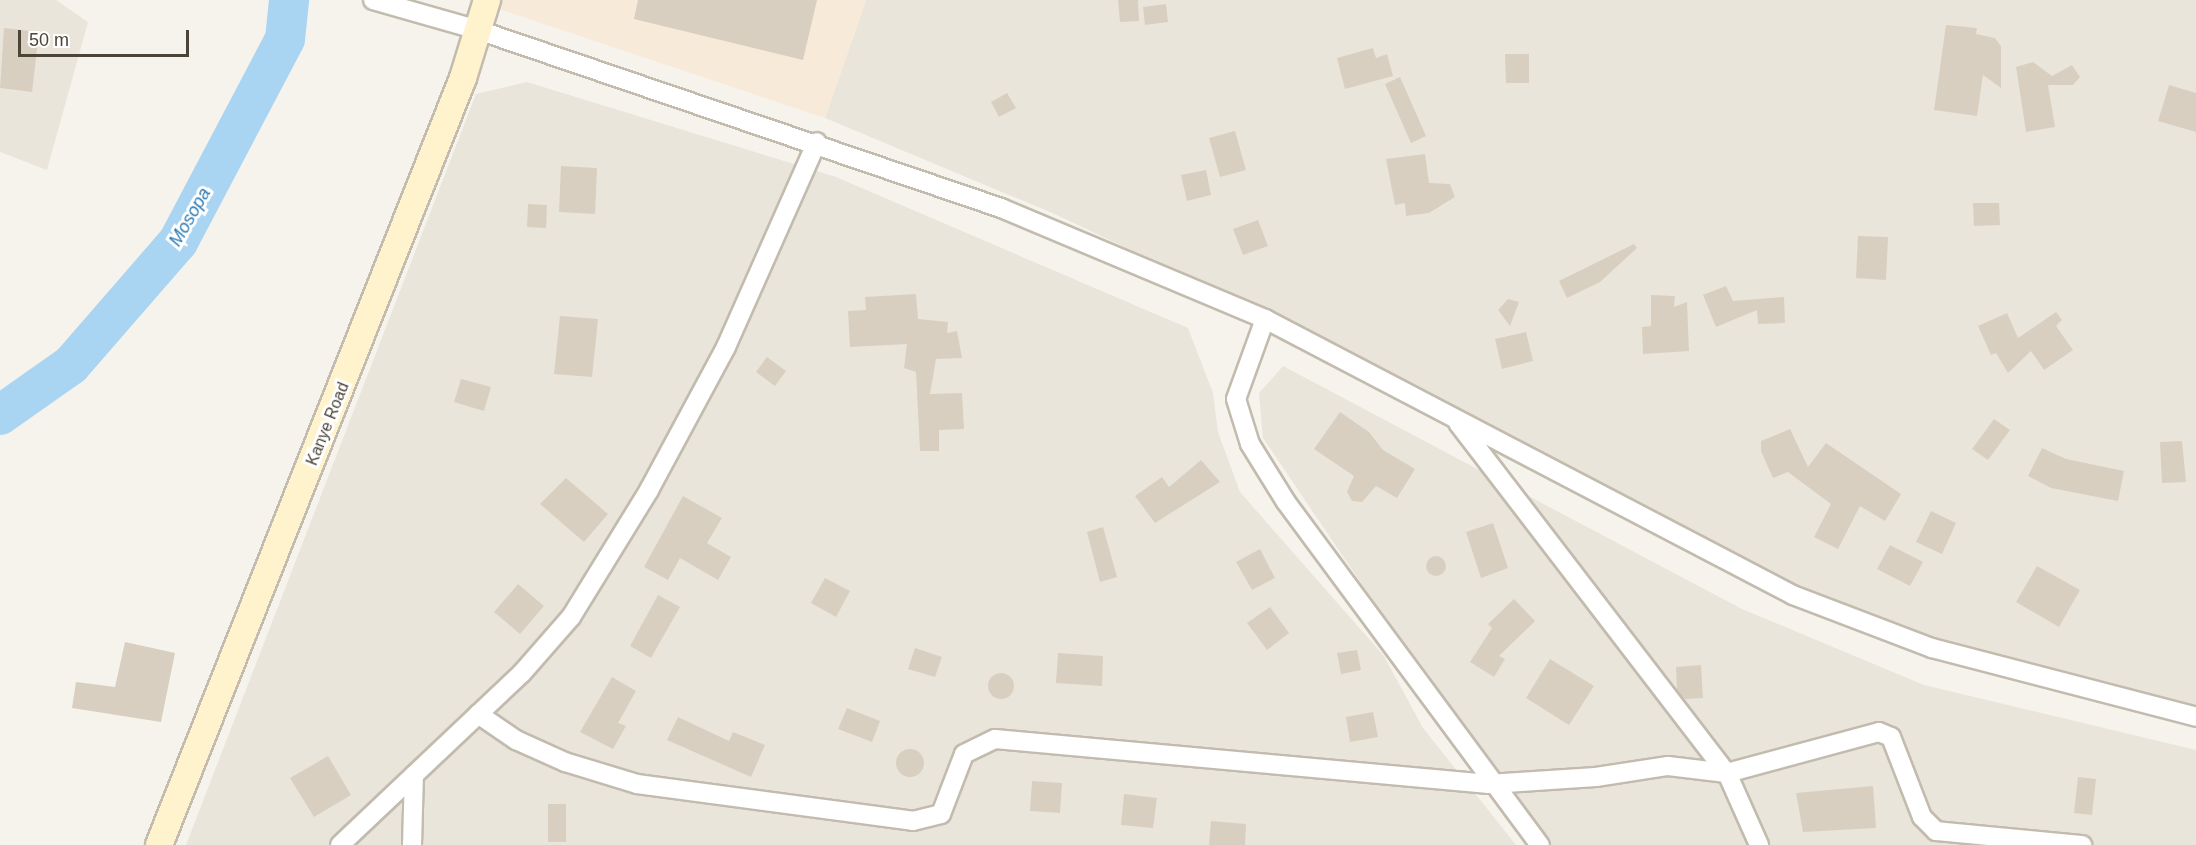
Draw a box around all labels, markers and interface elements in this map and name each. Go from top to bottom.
scale bar [21,18,192,56]
text: 50 m [29,30,69,50]
water label: Mosopa [165,184,215,250]
street label: Kanye Road [303,380,353,468]

